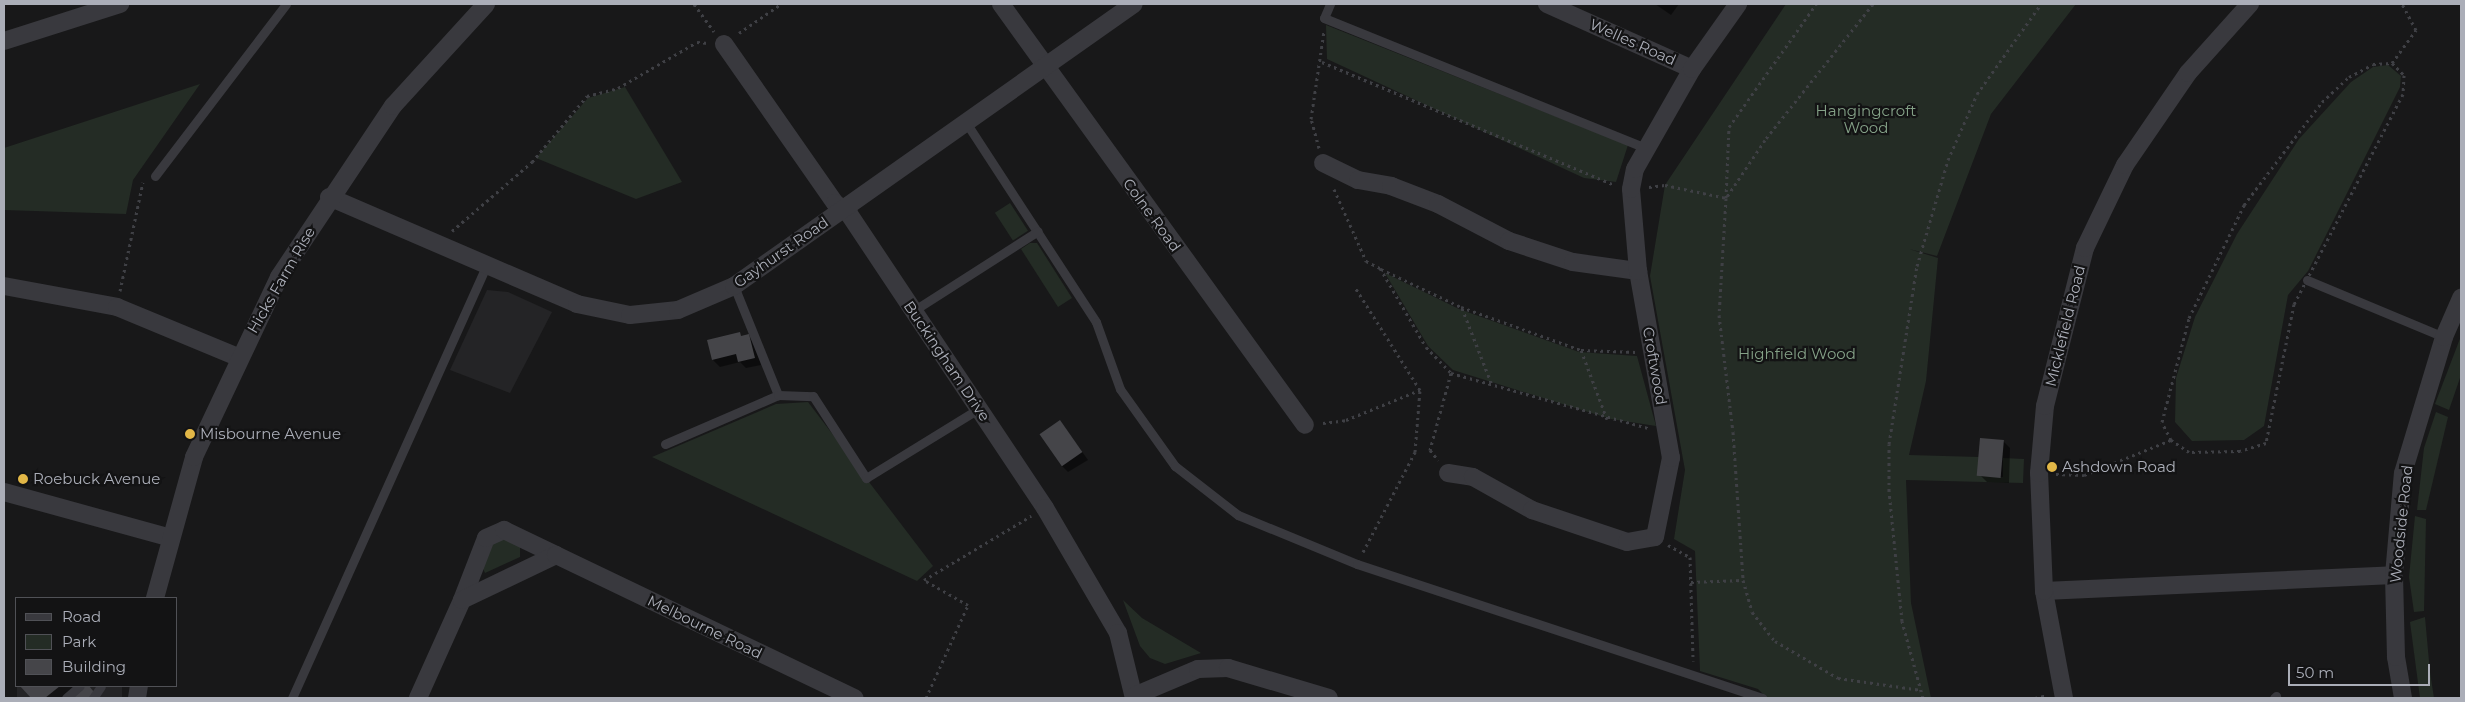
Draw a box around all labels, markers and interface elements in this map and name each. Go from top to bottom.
street label: Welles Road [1587,15,1679,69]
park label: Hangingcroft Wood [1816,101,1916,136]
street label: Colne Road [1119,175,1185,255]
street label: Gayhurst Road [730,213,832,291]
street label: Hicks Farm Rise [243,224,319,336]
street label: Micklefield Road [2041,264,2089,388]
street label: Buckingham Drive [900,297,994,425]
street label: Croftwood [1639,326,1671,406]
park label: Highfield Wood [1738,345,1856,363]
place label: Misbourne Avenue [200,425,341,443]
marker: Misbourne Avenue [184,428,196,440]
place label: Ashdown Road [2062,458,2176,476]
marker: Ashdown Road [2046,461,2058,473]
street label: Woodside Road [2386,464,2416,584]
place label: Roebuck Avenue [33,470,160,488]
marker: Roebuck Avenue [17,473,29,485]
street label: Melbourne Road [645,591,765,663]
legend [15,597,178,687]
text: Road [62,607,101,626]
text: Park [62,632,96,651]
scale bar [2290,654,2432,686]
text: Building [62,657,126,676]
text: 50 m [2296,663,2334,682]

